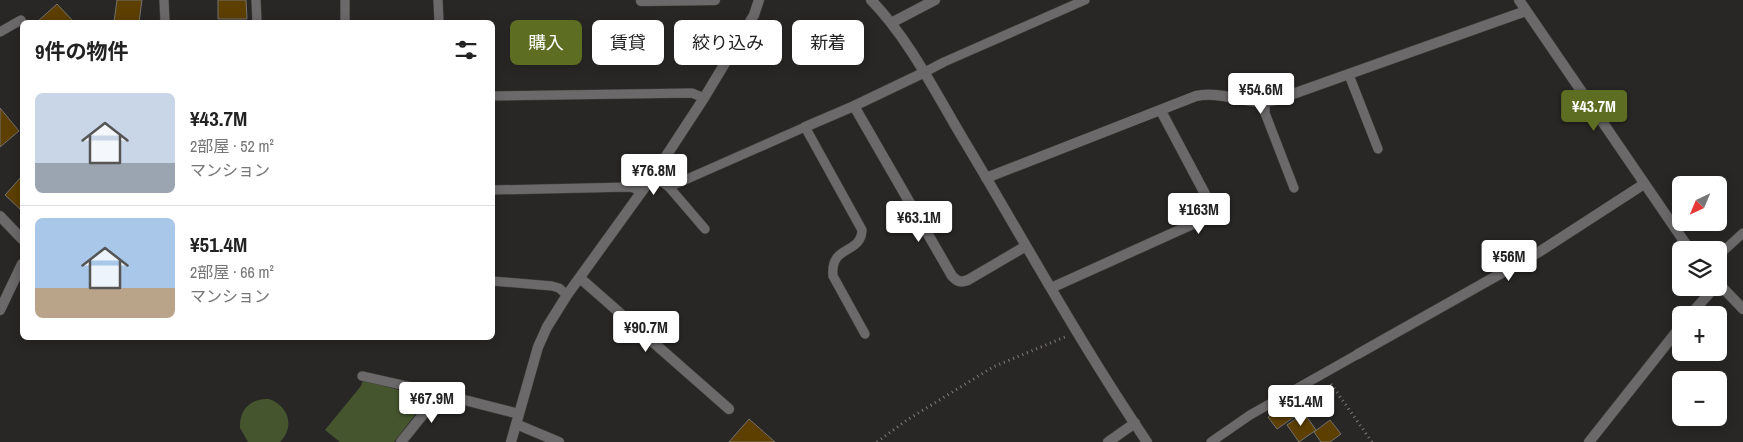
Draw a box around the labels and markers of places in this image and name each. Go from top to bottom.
pin: ¥54.6M [1220,72,1302,115]
pin: ¥43.7M [1553,90,1635,132]
pin: ¥76.8M [613,154,695,196]
pin: ¥163M [1164,192,1234,235]
pin: ¥63.1M [878,200,960,243]
pin: ¥56M [1479,240,1539,282]
pin: ¥90.7M [605,310,687,353]
pin: ¥67.9M [391,382,473,424]
pin: ¥51.4M [1260,384,1342,427]

